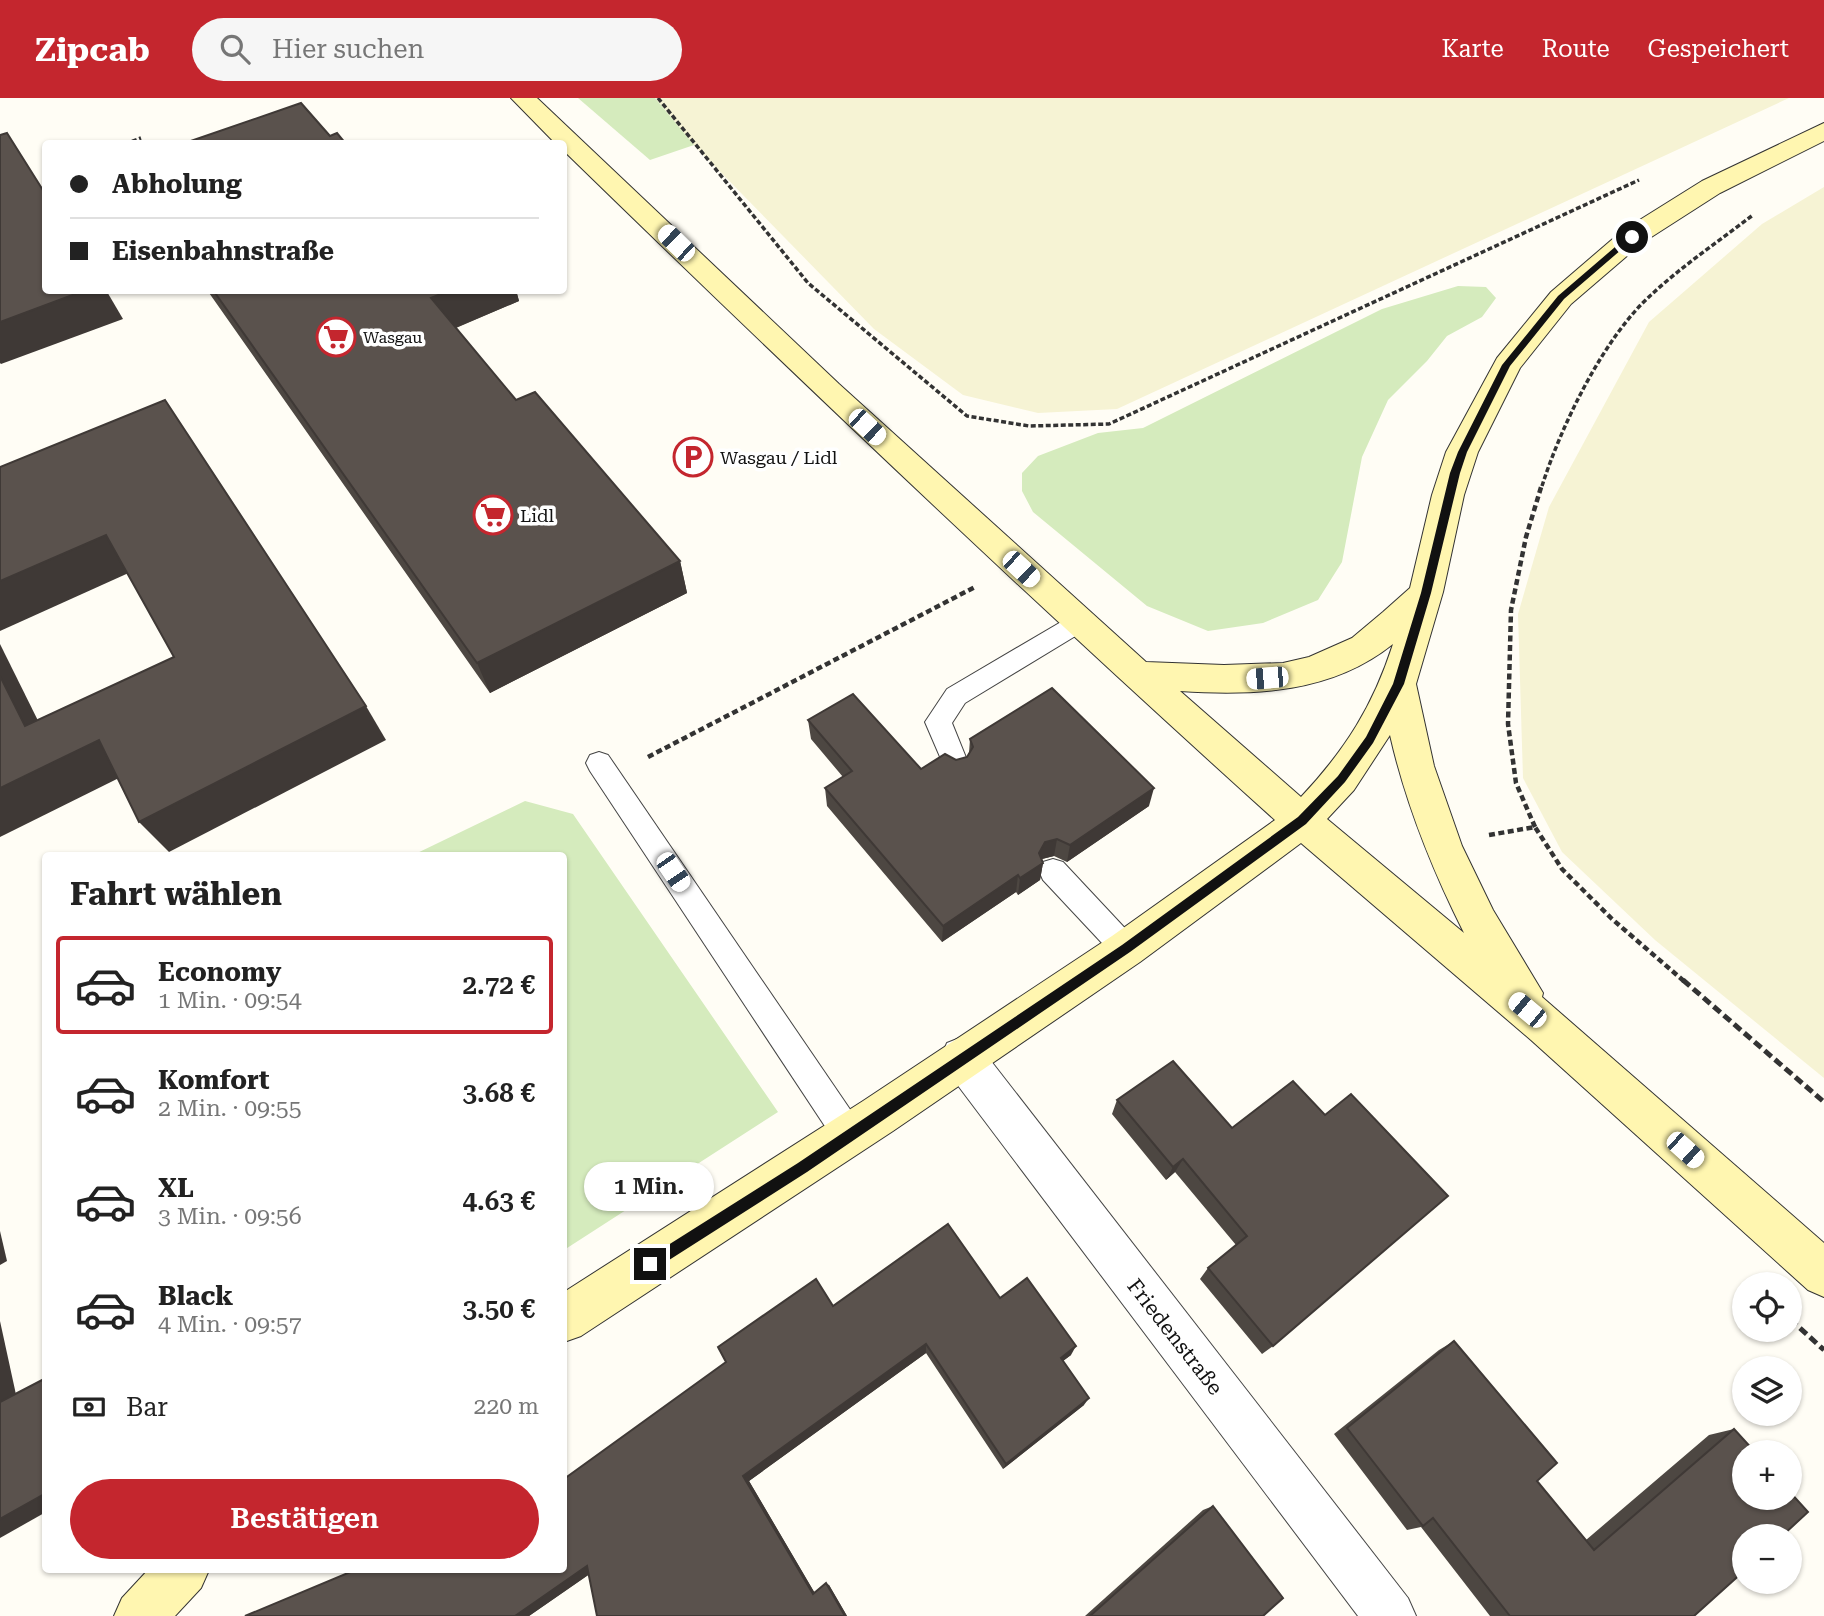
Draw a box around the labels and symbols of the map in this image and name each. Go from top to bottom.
car [654,221,699,265]
route start [1616,221,1648,253]
supermarket icon: Wasgau [315,316,357,358]
place label: Wasgau [363,328,422,347]
car [845,405,890,449]
parking icon: Wasgau / Lidl [672,436,714,478]
place label: Wasgau / Lidl [720,447,838,468]
supermarket icon: Lidl [472,494,514,536]
place label: Lidl [520,505,554,526]
car [999,547,1044,591]
car [1246,666,1289,690]
car [653,849,694,895]
car [1505,988,1550,1032]
car [1663,1128,1708,1172]
callout: 1 Min. [585,1162,715,1212]
route end [634,1248,666,1280]
street label: Friedenstraße [1122,1274,1228,1400]

